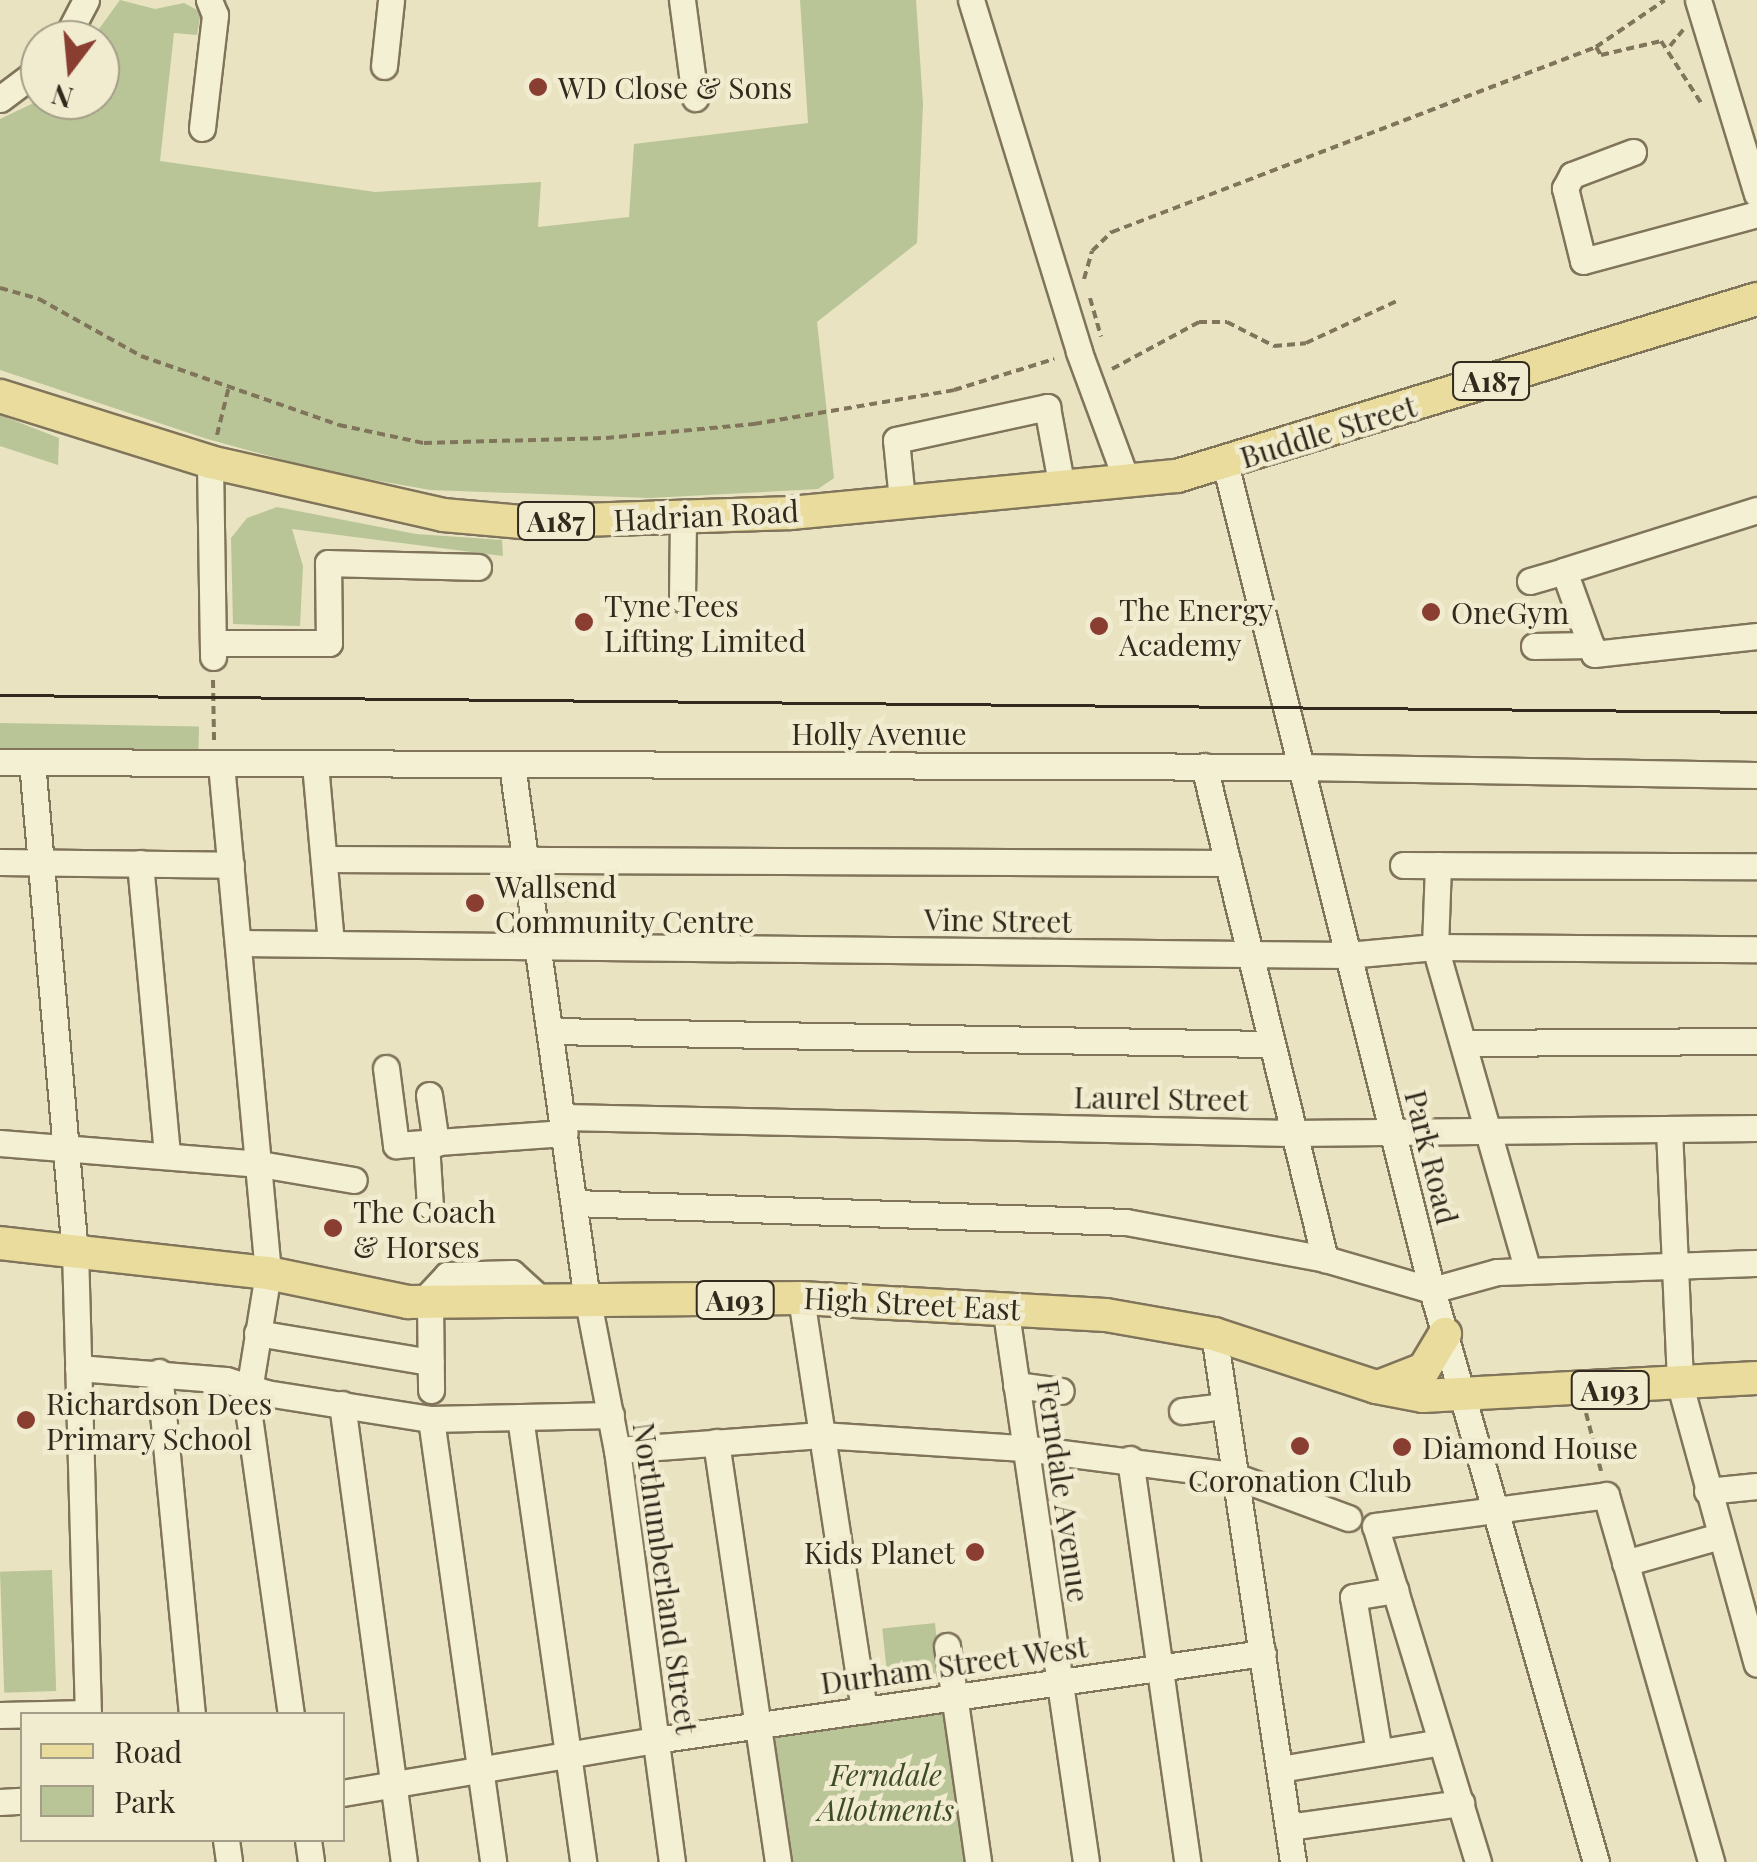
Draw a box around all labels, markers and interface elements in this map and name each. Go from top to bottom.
north arrow [20,20,120,120]
place label: WD Close & Sons [558,69,792,105]
marker: WD Close & Sons [527,76,549,98]
text: N [47,77,77,118]
road number: A187 [1451,358,1531,404]
street label: Buddle Street [1235,387,1421,475]
street label: Hadrian Road [612,492,800,538]
road number: A187 [516,498,596,544]
place label: Tyne Tees Lifting Limited [604,587,806,658]
place label: The Energy Academy [1119,591,1273,662]
place label: OneGym [1451,594,1569,630]
marker: OneGym [1420,601,1442,623]
marker: Tyne Tees Lifting Limited [573,611,595,633]
marker: The Energy Academy [1088,615,1110,637]
street label: Holly Avenue [790,715,968,751]
place label: Wallsend Community Centre [495,868,755,938]
marker: Wallsend Community Centre [464,892,486,914]
street label: Vine Street [924,901,1072,939]
street label: Laurel Street [1073,1078,1249,1118]
street label: Park Road [1398,1086,1466,1228]
place label: The Coach & Horses [353,1193,496,1264]
marker: The Coach & Horses [322,1217,344,1239]
road number: A193 [695,1277,775,1323]
street label: High Street East [802,1279,1022,1327]
road number: A193 [1570,1367,1650,1413]
street label: Ferndale Avenue [1031,1377,1097,1605]
place label: Richardson Dees Primary School [46,1385,272,1456]
marker: Richardson Dees Primary School [15,1409,37,1431]
street label: Northumberland Street [626,1420,706,1736]
place label: Diamond House [1422,1429,1638,1465]
marker: Coronation Club [1289,1435,1311,1457]
marker: Diamond House [1391,1436,1413,1458]
place label: Coronation Club [1188,1462,1412,1498]
place label: Kids Planet [804,1534,955,1570]
marker: Kids Planet [964,1541,986,1563]
street label: Durham Street West [817,1627,1091,1701]
legend [20,1712,345,1842]
text: Road [114,1731,182,1771]
park label: Ferndale Allotments [818,1756,954,1826]
text: Park [114,1781,176,1821]

